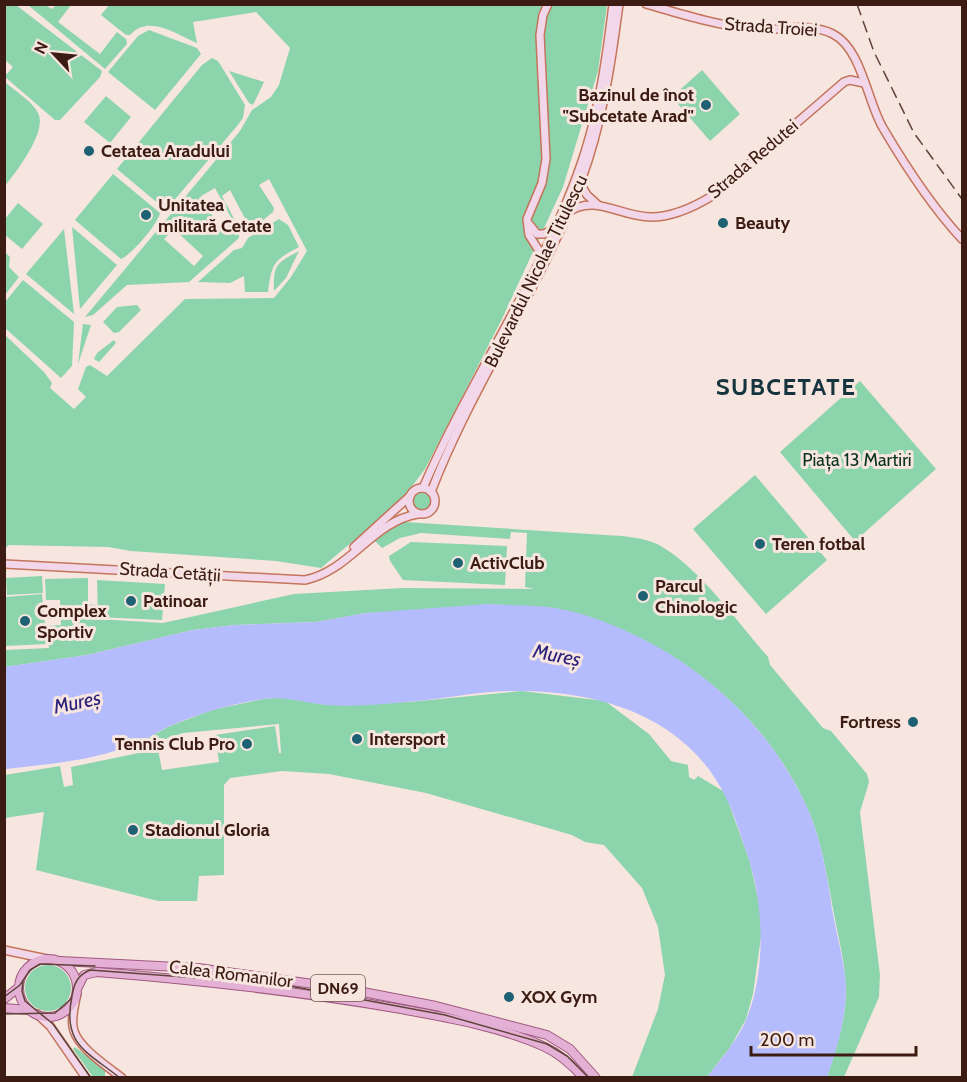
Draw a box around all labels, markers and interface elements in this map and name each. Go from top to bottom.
street label: Strada Troiei [724,13,818,41]
north arrow [24,24,84,84]
text: N [30,38,52,57]
place label: Bazinul de înot "Subcetate Arad" [562,84,694,127]
marker: Bazinul de înot "Subcetate Arad" [699,98,713,112]
street label: Strada Redutei [703,115,803,203]
place label: Cetatea Aradului [101,140,230,162]
marker: Cetatea Aradului [82,144,96,158]
street label: Bulevardul Nicolae Titulescu [480,171,592,371]
place label: Unitatea militară Cetate [158,194,272,237]
marker: Unitatea militară Cetate [139,208,153,222]
place label: Beauty [735,212,791,234]
marker: Beauty [716,216,730,230]
district label: SUBCETATE [716,372,856,401]
park label: Piața 13 Martiri [802,449,912,472]
place label: Teren fotbal [772,533,866,555]
marker: Teren fotbal [753,537,767,551]
place label: ActivClub [470,552,545,574]
marker: ActivClub [451,556,465,570]
street label: Strada Cetății [118,557,221,588]
place label: Parcul Chinologic [655,575,737,618]
marker: Parcul Chinologic [636,589,650,603]
place label: Patinoar [143,590,208,612]
marker: Patinoar [124,594,138,608]
place label: Complex Sportiv [37,600,107,643]
marker: Complex Sportiv [18,614,32,628]
water label: Mureș [530,638,583,671]
water label: Mureș [50,685,103,719]
place label: Fortress [840,711,901,733]
marker: Fortress [906,715,920,729]
place label: Intersport [369,728,445,750]
marker: Intersport [350,732,364,746]
place label: Tennis Club Pro [115,733,235,755]
marker: Tennis Club Pro [240,737,254,751]
place label: Stadionul Gloria [145,819,270,841]
marker: Stadionul Gloria [126,823,140,837]
street label: Calea Romanilor [168,956,294,993]
road number: DN69 [311,975,365,1001]
place label: XOX Gym [520,986,597,1008]
marker: XOX Gym [502,990,516,1004]
scale bar [751,1019,916,1057]
text: 200 m [760,1029,814,1051]

